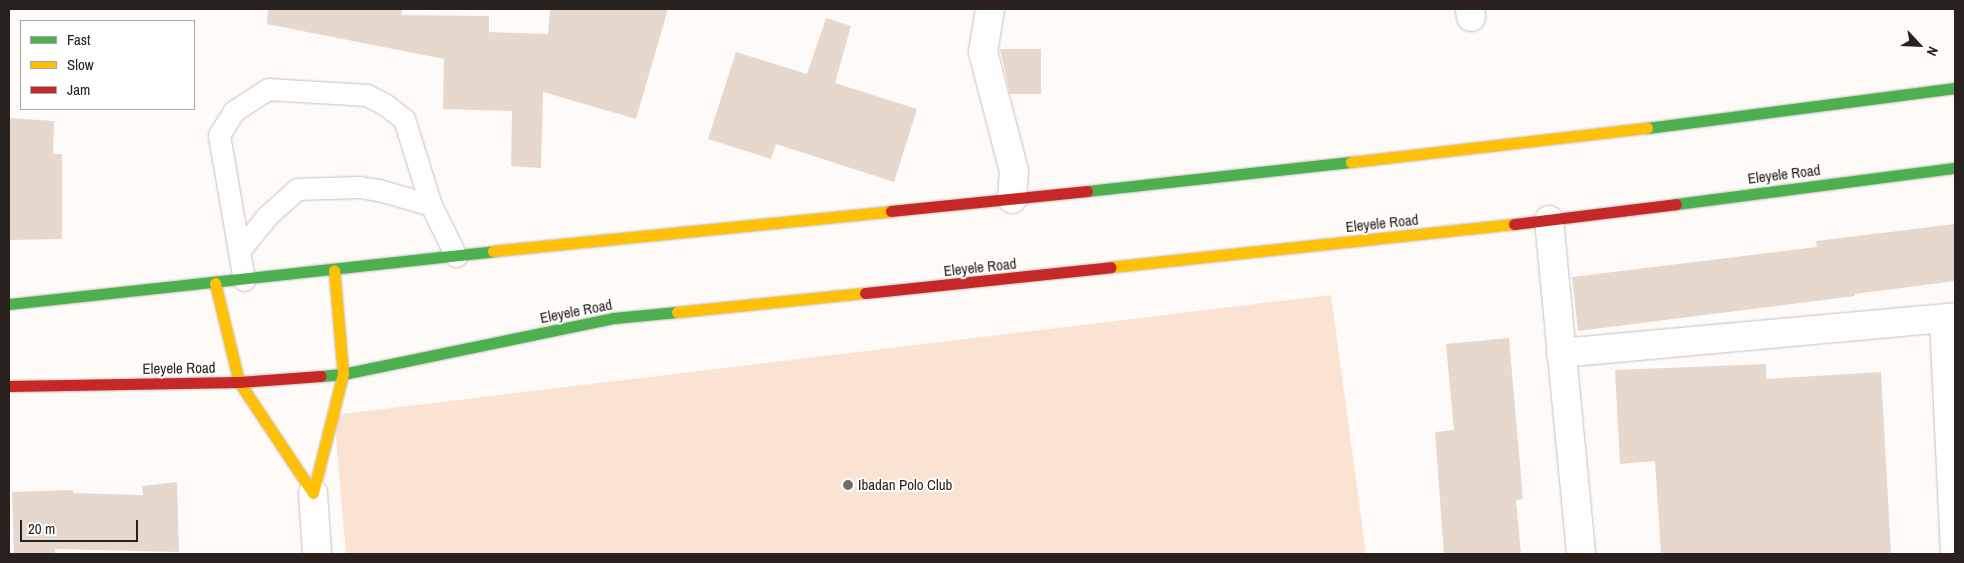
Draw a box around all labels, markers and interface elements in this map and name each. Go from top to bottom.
legend [20,20,195,110]
north arrow [1894,20,1944,70]
text: Fast [67,29,90,50]
text: N [1923,44,1943,59]
text: Slow [67,54,94,75]
text: Jam [67,79,90,100]
street label: Eleyele Road [1747,161,1821,187]
street label: Eleyele Road [1345,210,1419,236]
street label: Eleyele Road [943,254,1017,280]
street label: Eleyele Road [538,295,614,327]
street label: Eleyele Road [142,358,216,378]
place label: Ibadan Polo Club [858,476,952,494]
marker: Ibadan Polo Club [842,479,854,491]
scale bar [22,510,140,542]
text: 20 m [28,518,55,539]

